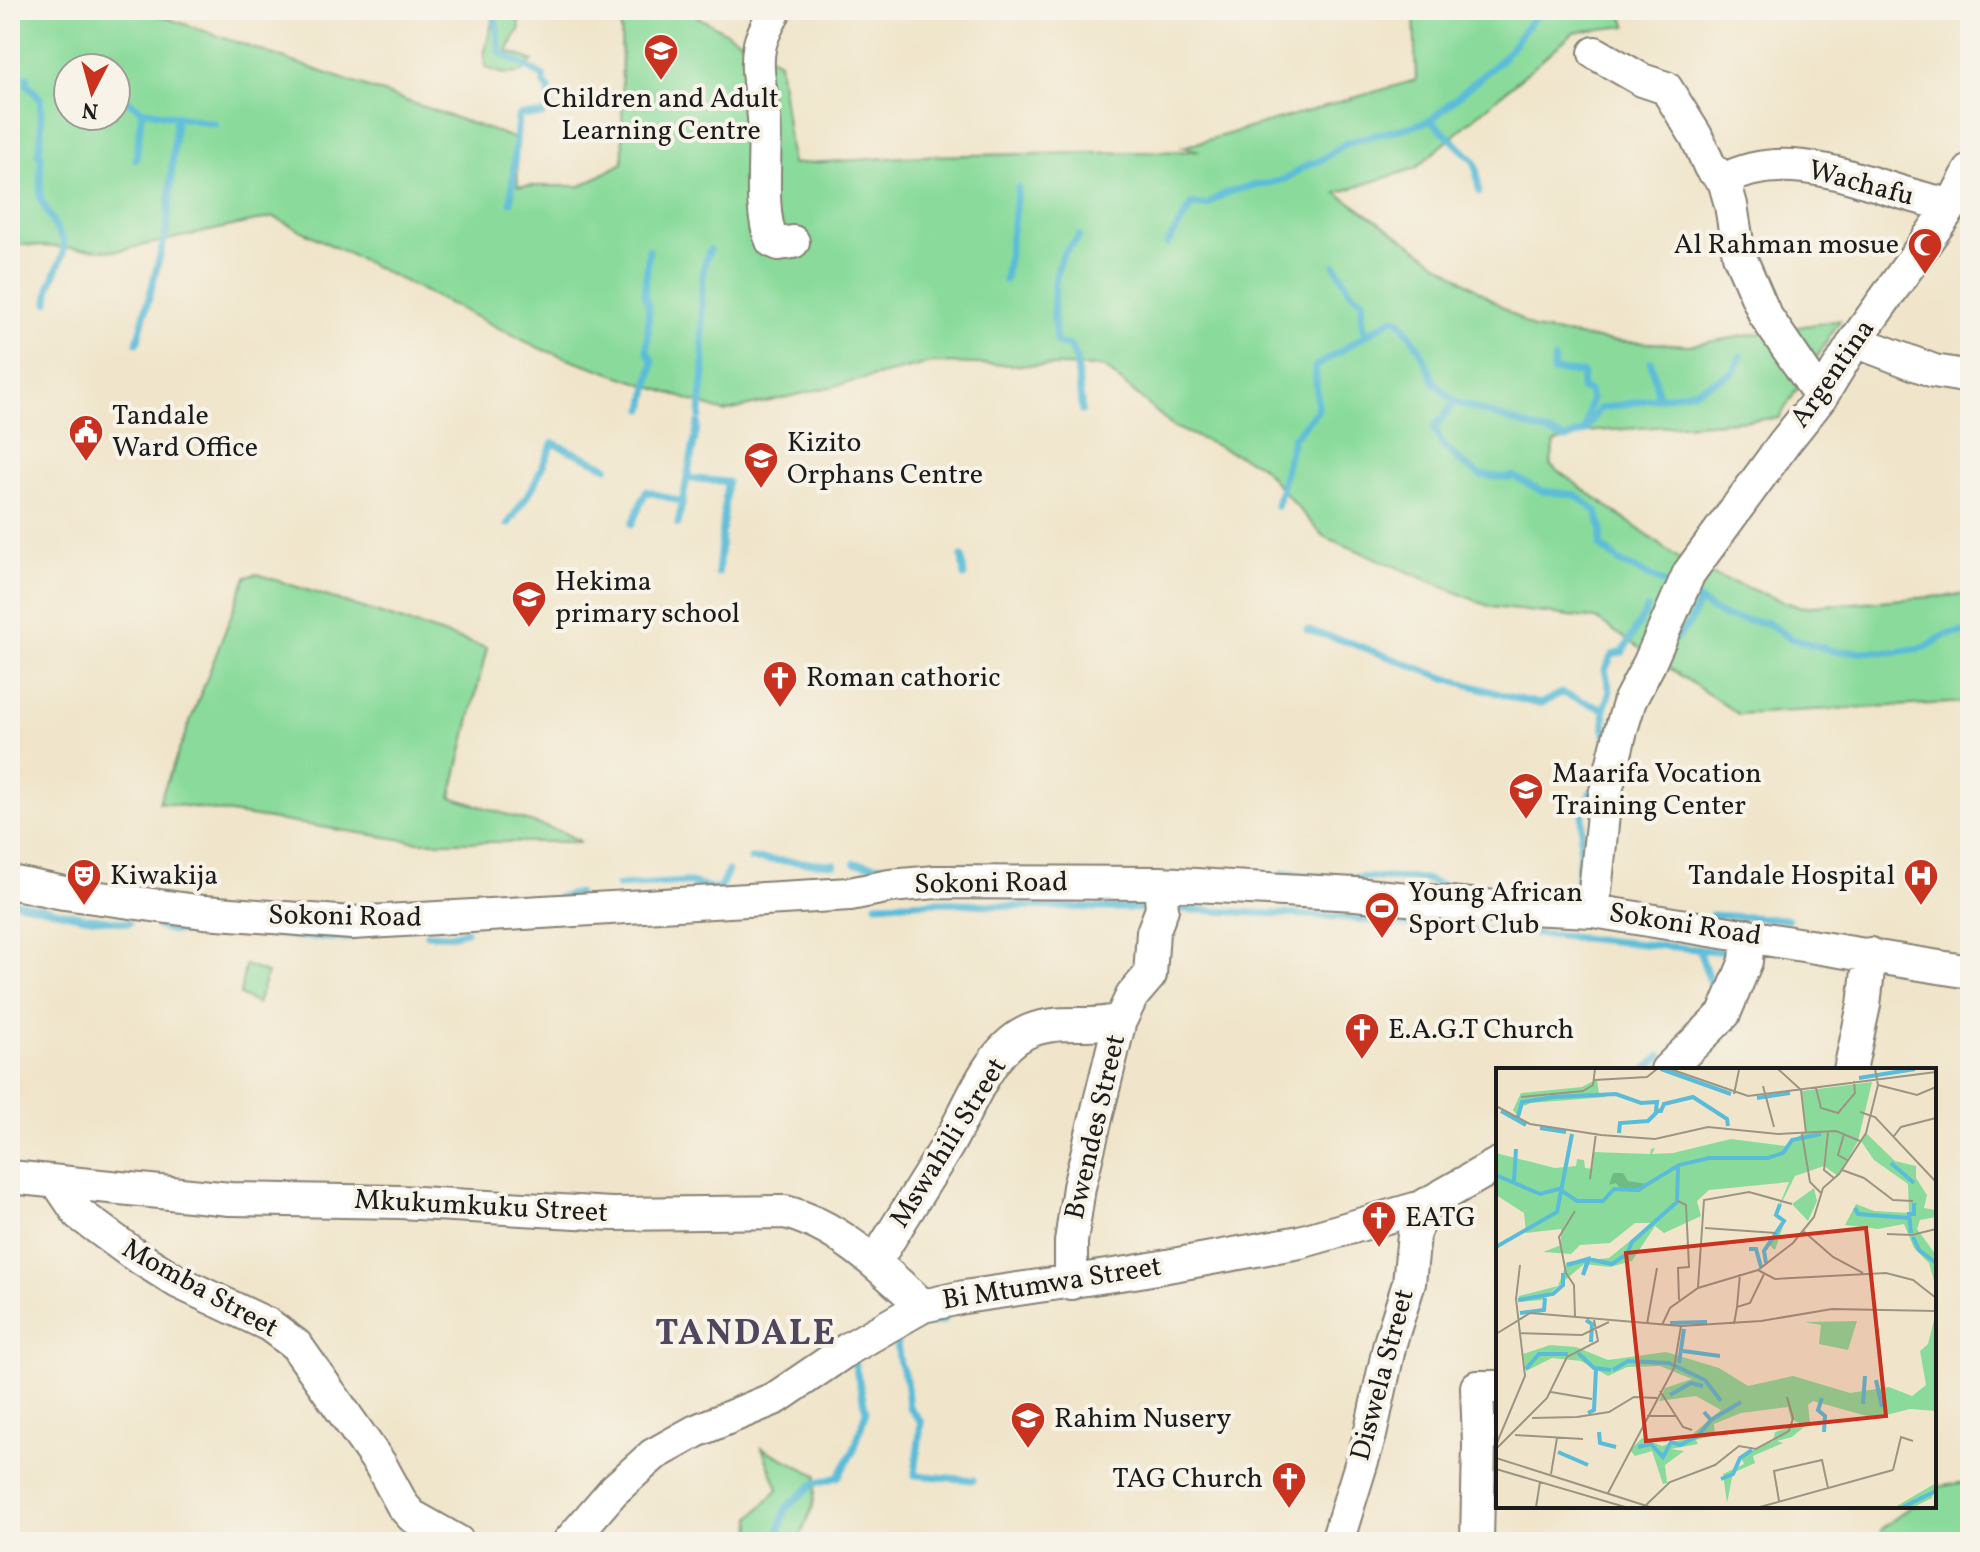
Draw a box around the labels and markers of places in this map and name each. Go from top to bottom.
school or university icon: Children and Adult Learning Centre [642,32,680,82]
place label: Children and Adult Learning Centre [543,80,779,151]
place label: Al Rahman mosue [1674,226,1899,265]
mosque icon: Al Rahman mosue [1906,226,1944,276]
place label: Tandale Ward Office [112,397,258,468]
public building icon: Tandale Ward Office [67,413,105,463]
place label: Kizito Orphans Centre [787,424,983,495]
school or university icon: Kizito Orphans Centre [742,440,780,490]
place label: Hekima primary school [555,563,740,634]
school or university icon: Hekima primary school [510,579,548,629]
church icon: Roman cathoric [761,659,799,709]
place label: Roman cathoric [806,659,1001,698]
place label: Maarifa Vocation Training Center [1552,755,1762,826]
school or university icon: Maarifa Vocation Training Center [1507,771,1545,821]
theatre icon: Kiwakija [65,857,103,907]
place label: Kiwakija [110,857,218,896]
place label: Tandale Hospital [1688,857,1895,896]
hospital icon: Tandale Hospital [1902,857,1940,907]
place label: Young African Sport Club [1408,874,1583,945]
sports icon: Young African Sport Club [1363,890,1401,940]
church icon: E.A.G.T Church [1343,1011,1381,1061]
place label: E.A.G.T Church [1388,1011,1574,1050]
church icon: EATG [1360,1199,1398,1249]
place label: EATG [1405,1199,1476,1238]
school or university icon: Rahim Nusery [1009,1400,1047,1450]
place label: Rahim Nusery [1054,1400,1231,1439]
place label: TAG Church [1112,1460,1263,1499]
church icon: TAG Church [1270,1460,1308,1510]

